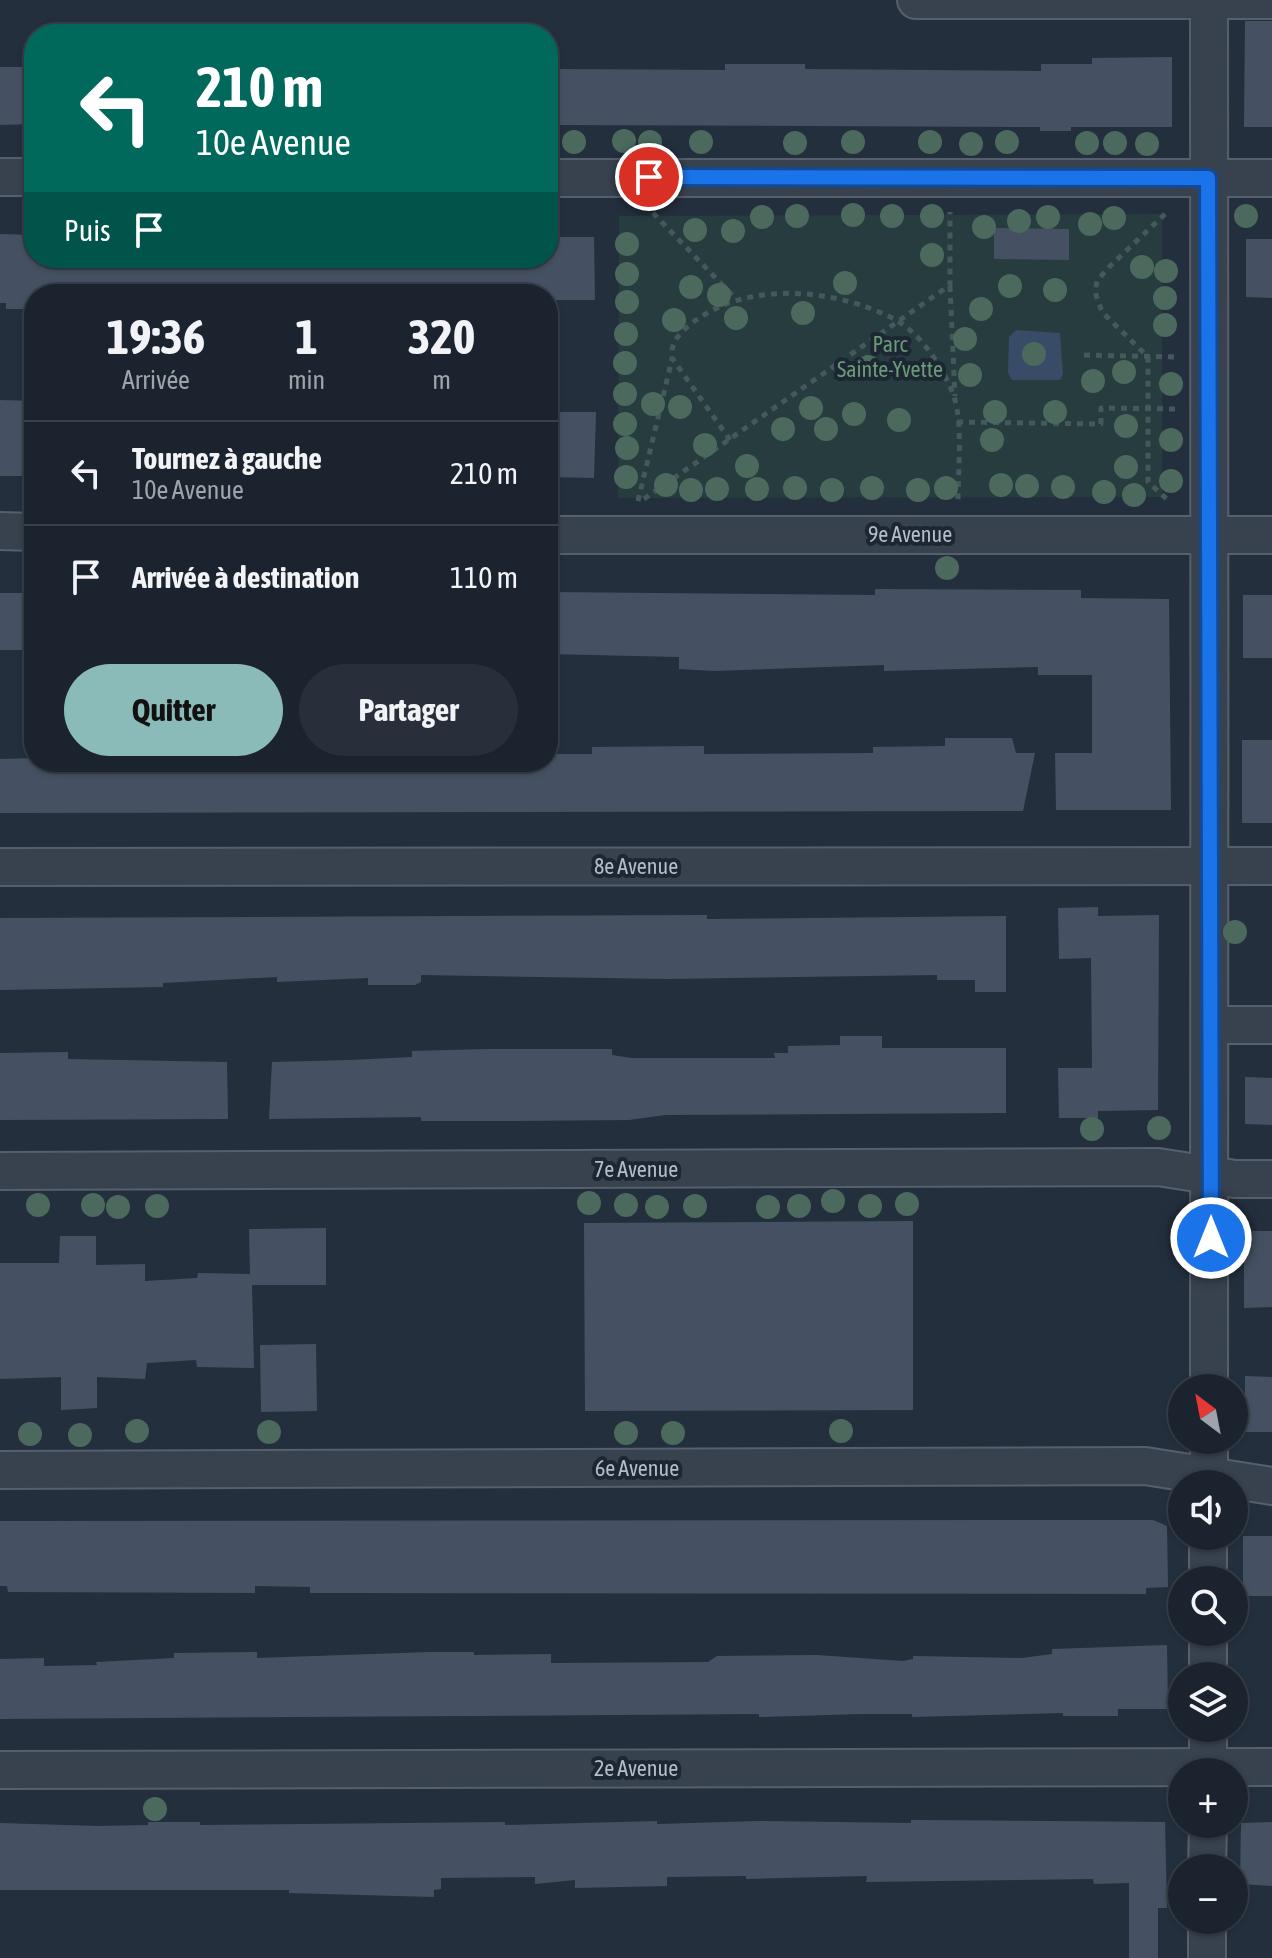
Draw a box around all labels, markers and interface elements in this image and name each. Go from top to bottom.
text: 210 m [196,55,323,119]
icon: left [64,56,168,160]
text: 10e Avenue [196,121,351,163]
pin [615,143,683,211]
icon: arrive [627,155,671,199]
icon: arrive [127,208,171,252]
text: Puis [64,213,111,247]
text: 19:36 [107,309,205,364]
text: 1 [295,309,318,364]
text: 320 [408,309,475,364]
park label: Parc Sainte-Yvette [837,331,943,382]
text: Arrivée [122,365,190,395]
text: min [288,365,325,395]
text: m [432,365,451,395]
text: Tournez à gauche [132,441,322,475]
icon: left [64,451,108,495]
text: 210 m [450,456,518,490]
text: 10e Avenue [132,475,244,505]
street label: 9e Avenue [868,521,952,547]
icon: arrive [64,555,108,599]
text: Arrivée à destination [132,560,359,594]
text: 110 m [450,560,518,594]
button: Quitter [64,664,283,756]
button: Partager [299,664,518,756]
street label: 8e Avenue [594,853,678,879]
street label: 7e Avenue [594,1156,678,1182]
position arrow [1169,1196,1253,1280]
north arrow [1168,1374,1248,1454]
map controls [1168,1374,1248,1934]
street label: 6e Avenue [595,1455,679,1481]
button: sound [1168,1470,1248,1550]
button: search [1168,1566,1248,1646]
button: layers [1168,1662,1248,1742]
street label: 2e Avenue [594,1755,678,1781]
button: + [1168,1758,1248,1838]
button: − [1168,1854,1248,1934]

